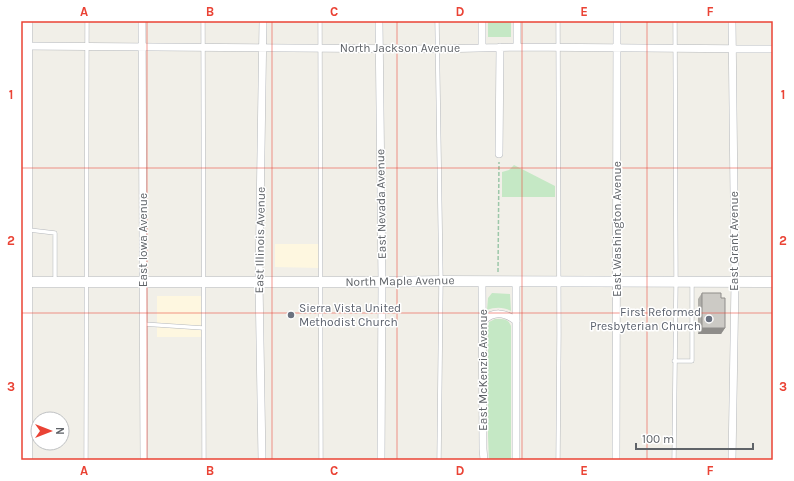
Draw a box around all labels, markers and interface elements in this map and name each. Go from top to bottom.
text: A [80,4,88,19]
text: B [206,4,214,19]
text: C [330,4,338,19]
text: D [456,4,465,19]
text: E [580,4,588,19]
text: F [706,4,714,19]
street label: North Jackson Avenue [340,41,460,55]
text: 1 [9,87,13,102]
text: 1 [781,87,785,102]
street label: East Nevada Avenue [373,149,389,259]
street label: East Washington Avenue [610,161,624,297]
street label: East Illinois Avenue [252,187,268,293]
street label: East Grant Avenue [727,191,741,291]
street label: East Iowa Avenue [136,193,150,287]
text: 2 [7,233,15,248]
text: 2 [779,233,787,248]
street label: North Maple Avenue [345,273,455,289]
place label: Sierra Vista United Methodist Church [299,301,401,329]
place label: First Reformed Presbyterian Church [590,305,701,333]
street label: East McKenzie Avenue [476,309,490,431]
marker: Sierra Vista United Methodist Church [286,310,296,320]
marker: First Reformed Presbyterian Church [704,314,714,324]
text: 3 [7,379,15,394]
text: 3 [779,379,787,394]
north arrow [30,411,70,451]
scale bar [636,425,753,451]
text: N [53,427,66,435]
text: 100 m [642,432,674,446]
text: A [80,463,88,478]
text: B [206,463,214,478]
text: C [330,463,338,478]
text: D [456,463,465,478]
text: E [580,463,588,478]
text: F [706,463,714,478]

